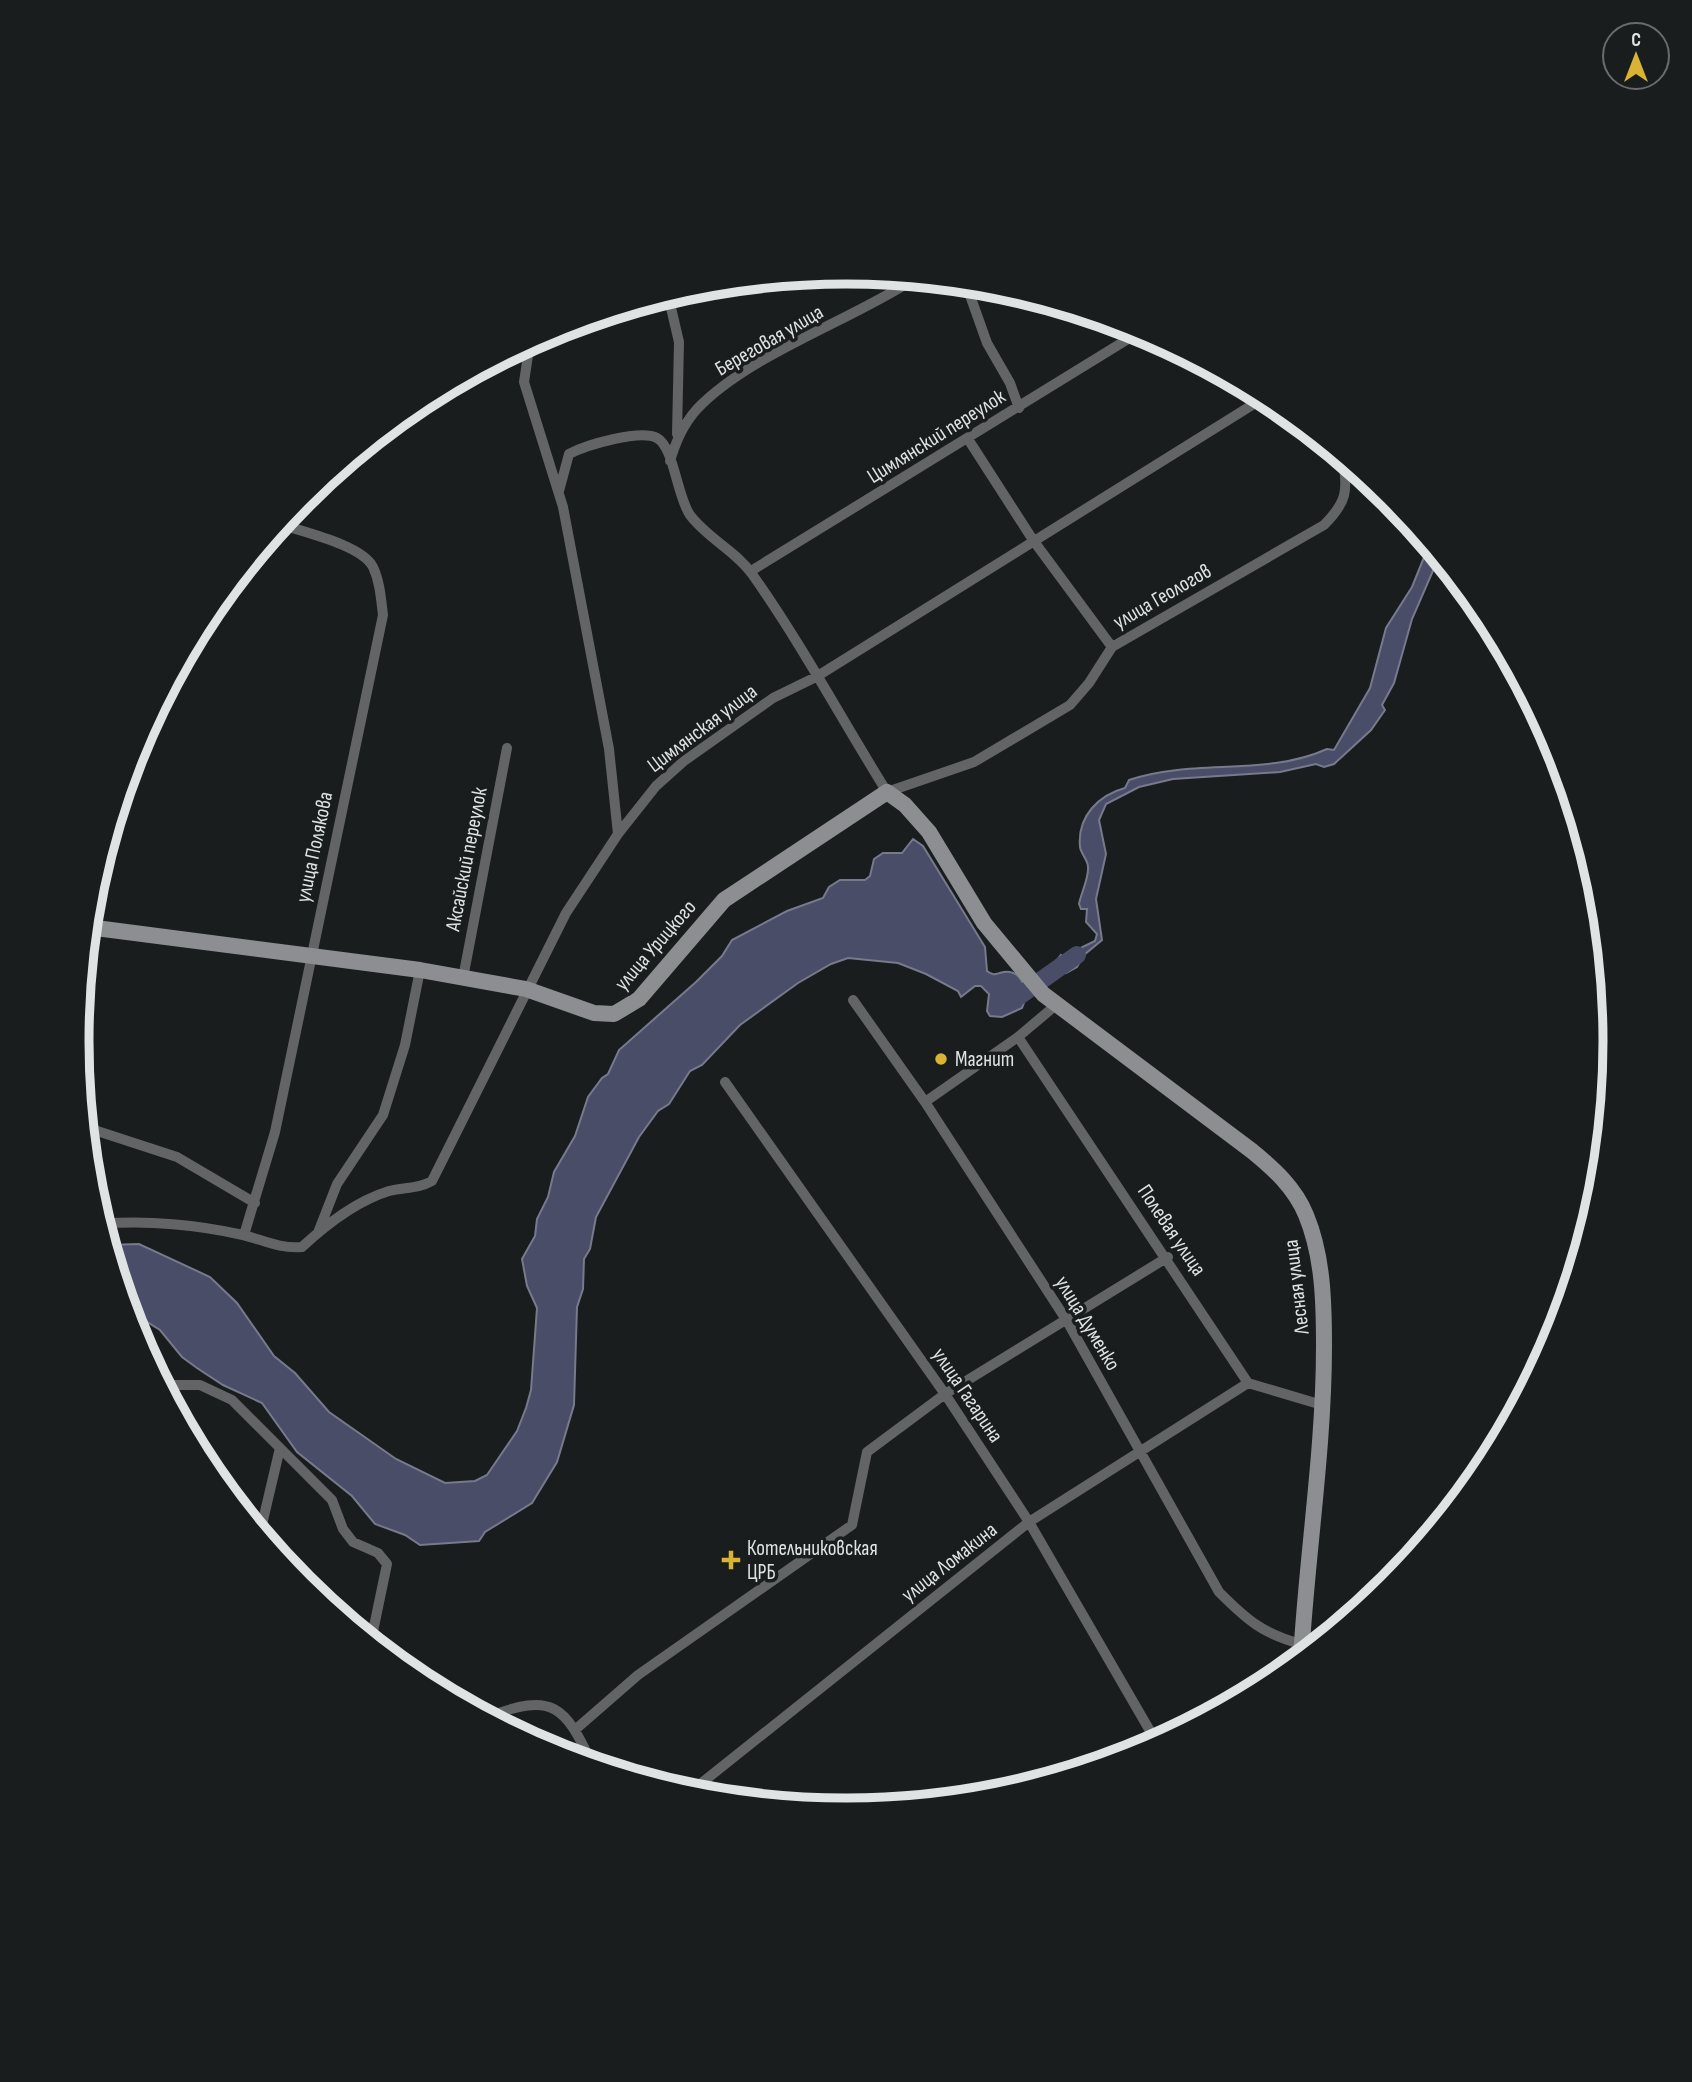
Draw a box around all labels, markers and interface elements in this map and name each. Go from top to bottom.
north arrow [1601,21,1671,91]
text: С [1631,29,1641,52]
street label: Береговая улица [711,299,828,381]
street label: Цимлянский переулок [863,384,1010,489]
street label: улица Геологов [1109,558,1216,635]
street label: Цимлянская улица [643,679,762,778]
street label: Аксайский переулок [440,785,493,934]
street label: улица Полякова [291,789,338,905]
street label: улица Урицкого [609,895,701,996]
place label: Магнит [955,1047,1014,1072]
marker: Магнит [933,1051,949,1067]
street label: Полевая улица [1132,1180,1211,1281]
street label: Лесная улица [1278,1238,1315,1337]
street label: улица Думенко [1050,1271,1126,1375]
street label: улица Гагарина [927,1343,1008,1447]
street label: улица Ломакина [897,1517,1002,1607]
place label: Котельниковская ЦРБ [747,1536,878,1585]
marker: Котельниковская ЦРБ [721,1550,741,1570]

